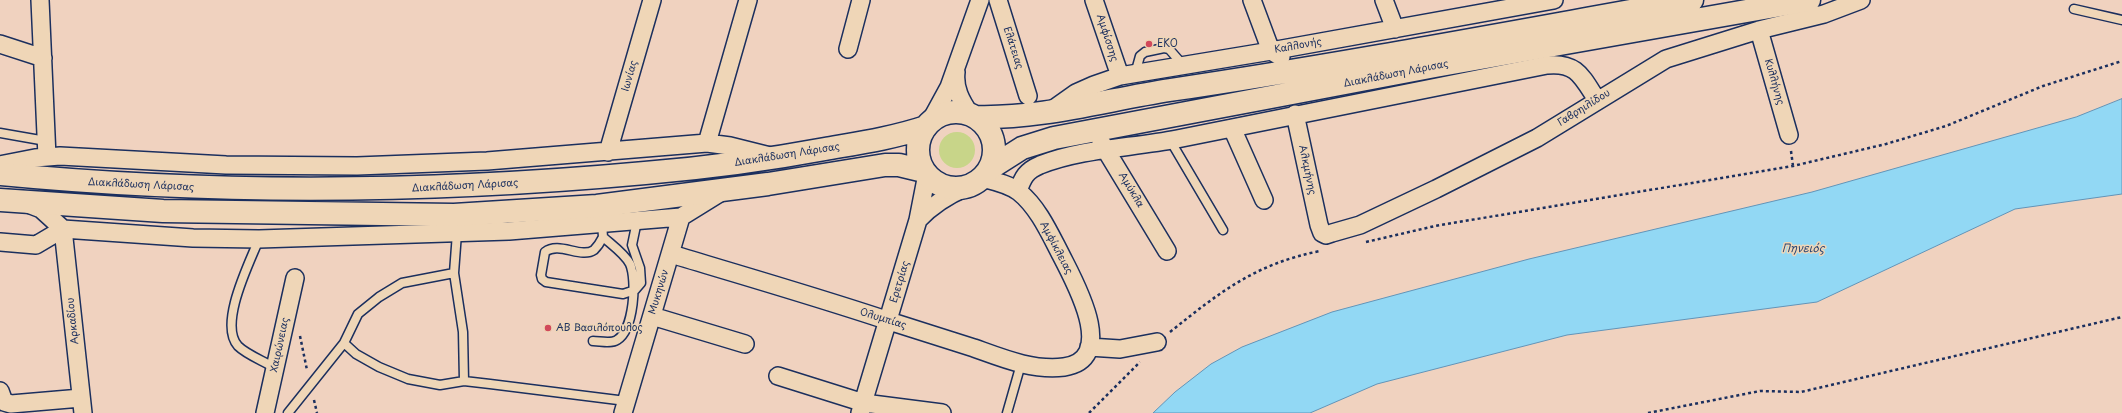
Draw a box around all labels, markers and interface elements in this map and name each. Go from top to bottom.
street label: Αμφίσσης [1094,13,1120,63]
street label: Ελάτειας [1000,25,1026,71]
street label: Καλλoνής [1273,36,1323,56]
place label: EKO [1157,38,1178,50]
marker: EKO [1144,39,1154,49]
street label: Διακλάδωση Λάρισας [1343,58,1449,90]
street label: Κυλλήνης [1762,58,1786,106]
street label: Ιωνίας [620,59,640,93]
street label: Γαβρηιλίδου [1555,87,1613,129]
street label: Διακλάδωση Λάρισας [734,141,840,169]
street label: Αλκμήνης [1296,144,1318,196]
street label: Αμύκλα [1116,170,1146,210]
street label: Διακλάδωση Λάρισας [88,176,194,194]
street label: Διακλάδωση Λάρισας [412,177,518,195]
street label: Αμφίκλειας [1037,220,1075,276]
water label: Πηνειός [1782,242,1824,256]
street label: Ερετρίας [888,259,912,305]
street label: Μυκηνών [646,268,672,316]
street label: Αρκαδίου [65,297,81,345]
street label: Ολυμπίας [858,306,908,332]
street label: Χαιρώνειας [268,316,292,374]
place label: ΑΒ Βασιλόπουλος [556,322,643,334]
marker: ΑΒ Βασιλόπουλος [543,323,553,333]

